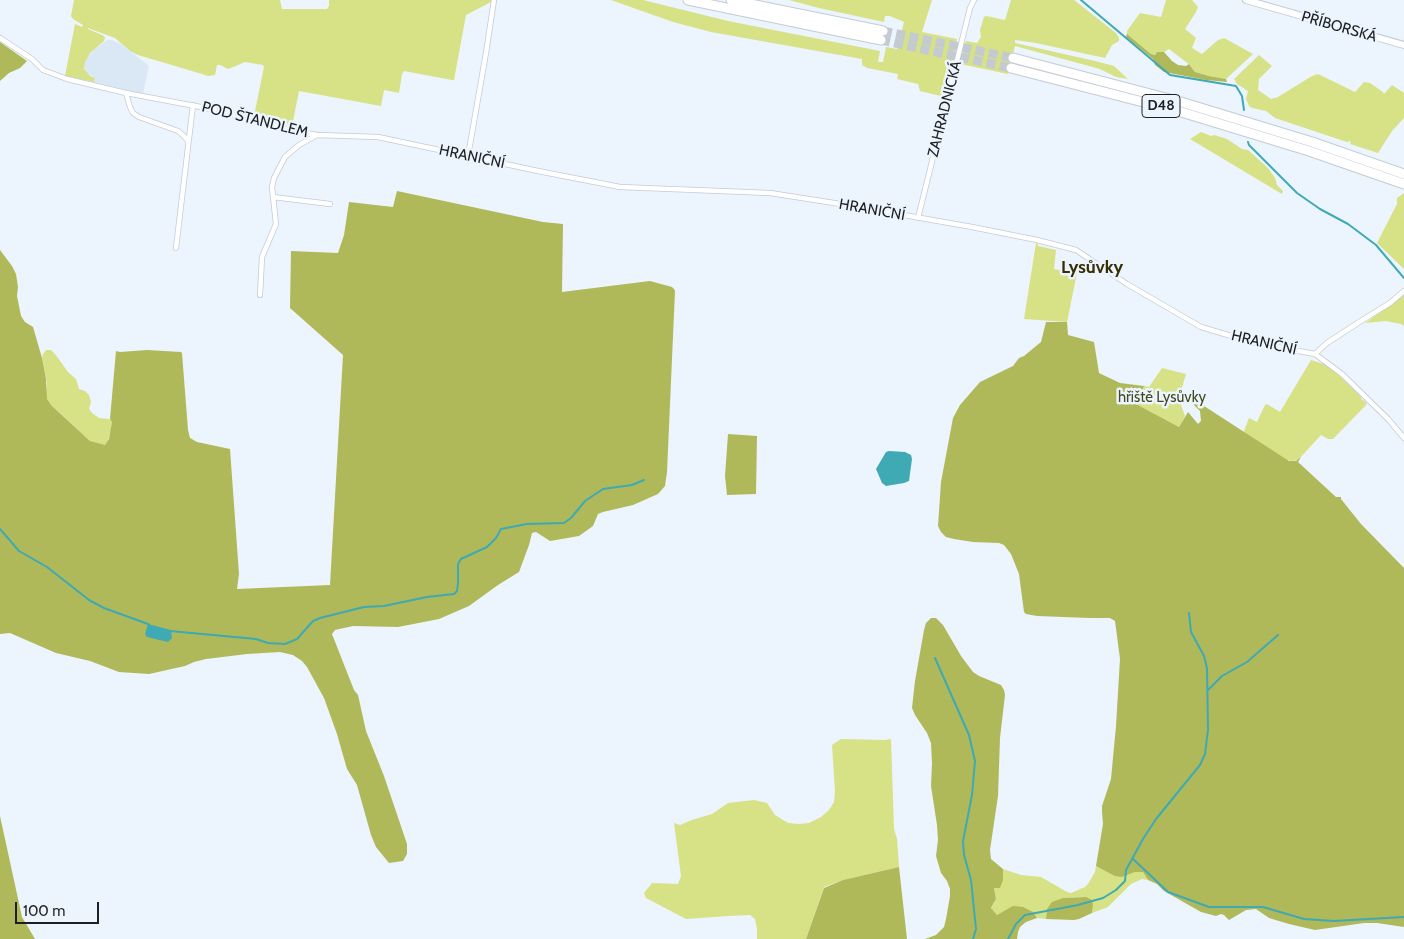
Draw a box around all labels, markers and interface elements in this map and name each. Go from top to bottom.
street label: PŘÍBORSKÁ [1299,8,1379,46]
street label: ZAHRADNICKÁ [924,59,966,159]
road number: D48 [1142,94,1180,118]
street label: POD ŠTANDLEM [200,98,310,142]
street label: HRANIČNÍ [437,141,507,173]
street label: HRANIČNÍ [838,195,906,225]
district label: Lysůvky [1061,257,1123,279]
street label: HRANIČNÍ [1229,327,1299,359]
park label: hřiště Lysůvky [1118,389,1206,407]
scale bar [18,892,101,924]
text: 100 m [23,902,65,920]

